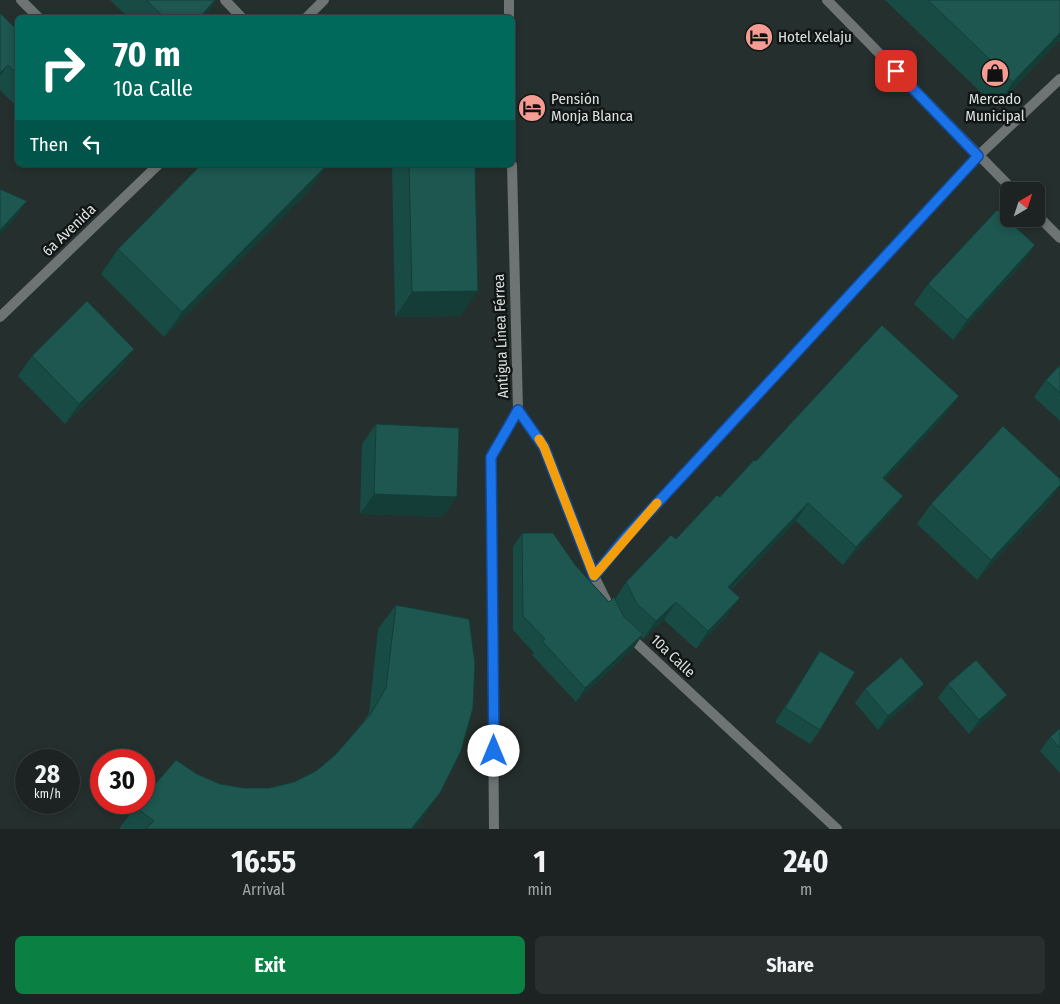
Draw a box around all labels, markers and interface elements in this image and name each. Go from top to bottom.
hotel icon: Hotel Xelaju [744,22,774,52]
place label: Hotel Xelaju [778,28,852,46]
text: 70 m [113,33,181,75]
icon: right [30,35,95,100]
pin [875,50,917,92]
icon: arrive [882,57,910,85]
shop icon: Mercado Municipal [980,58,1010,88]
text: 10a Calle [113,75,193,102]
place label: Pensión Monja Blanca [551,90,633,125]
place label: Mercado Municipal [965,90,1025,125]
hotel icon: Pensión Monja Blanca [517,93,547,123]
icon: left [78,130,106,158]
text: Then [30,133,68,156]
north arrow [1000,182,1045,228]
map controls [1000,182,1045,227]
street label: 6a Avenida [39,200,99,260]
street label: Antigua Línea Férrea [490,273,512,399]
street label: 10a Calle [647,631,699,681]
position arrow [467,724,519,776]
speed limit sign: 30 [90,749,155,814]
text: 28 [35,760,60,790]
text: km/h [34,787,61,801]
text: 16:55 [231,844,296,880]
text: 1 [534,844,546,880]
text: 240 [784,844,829,880]
text: Arrival [243,880,285,899]
text: min [527,880,552,899]
text: m [800,880,812,899]
button: Exit [15,936,525,994]
button: Share [535,936,1045,994]

